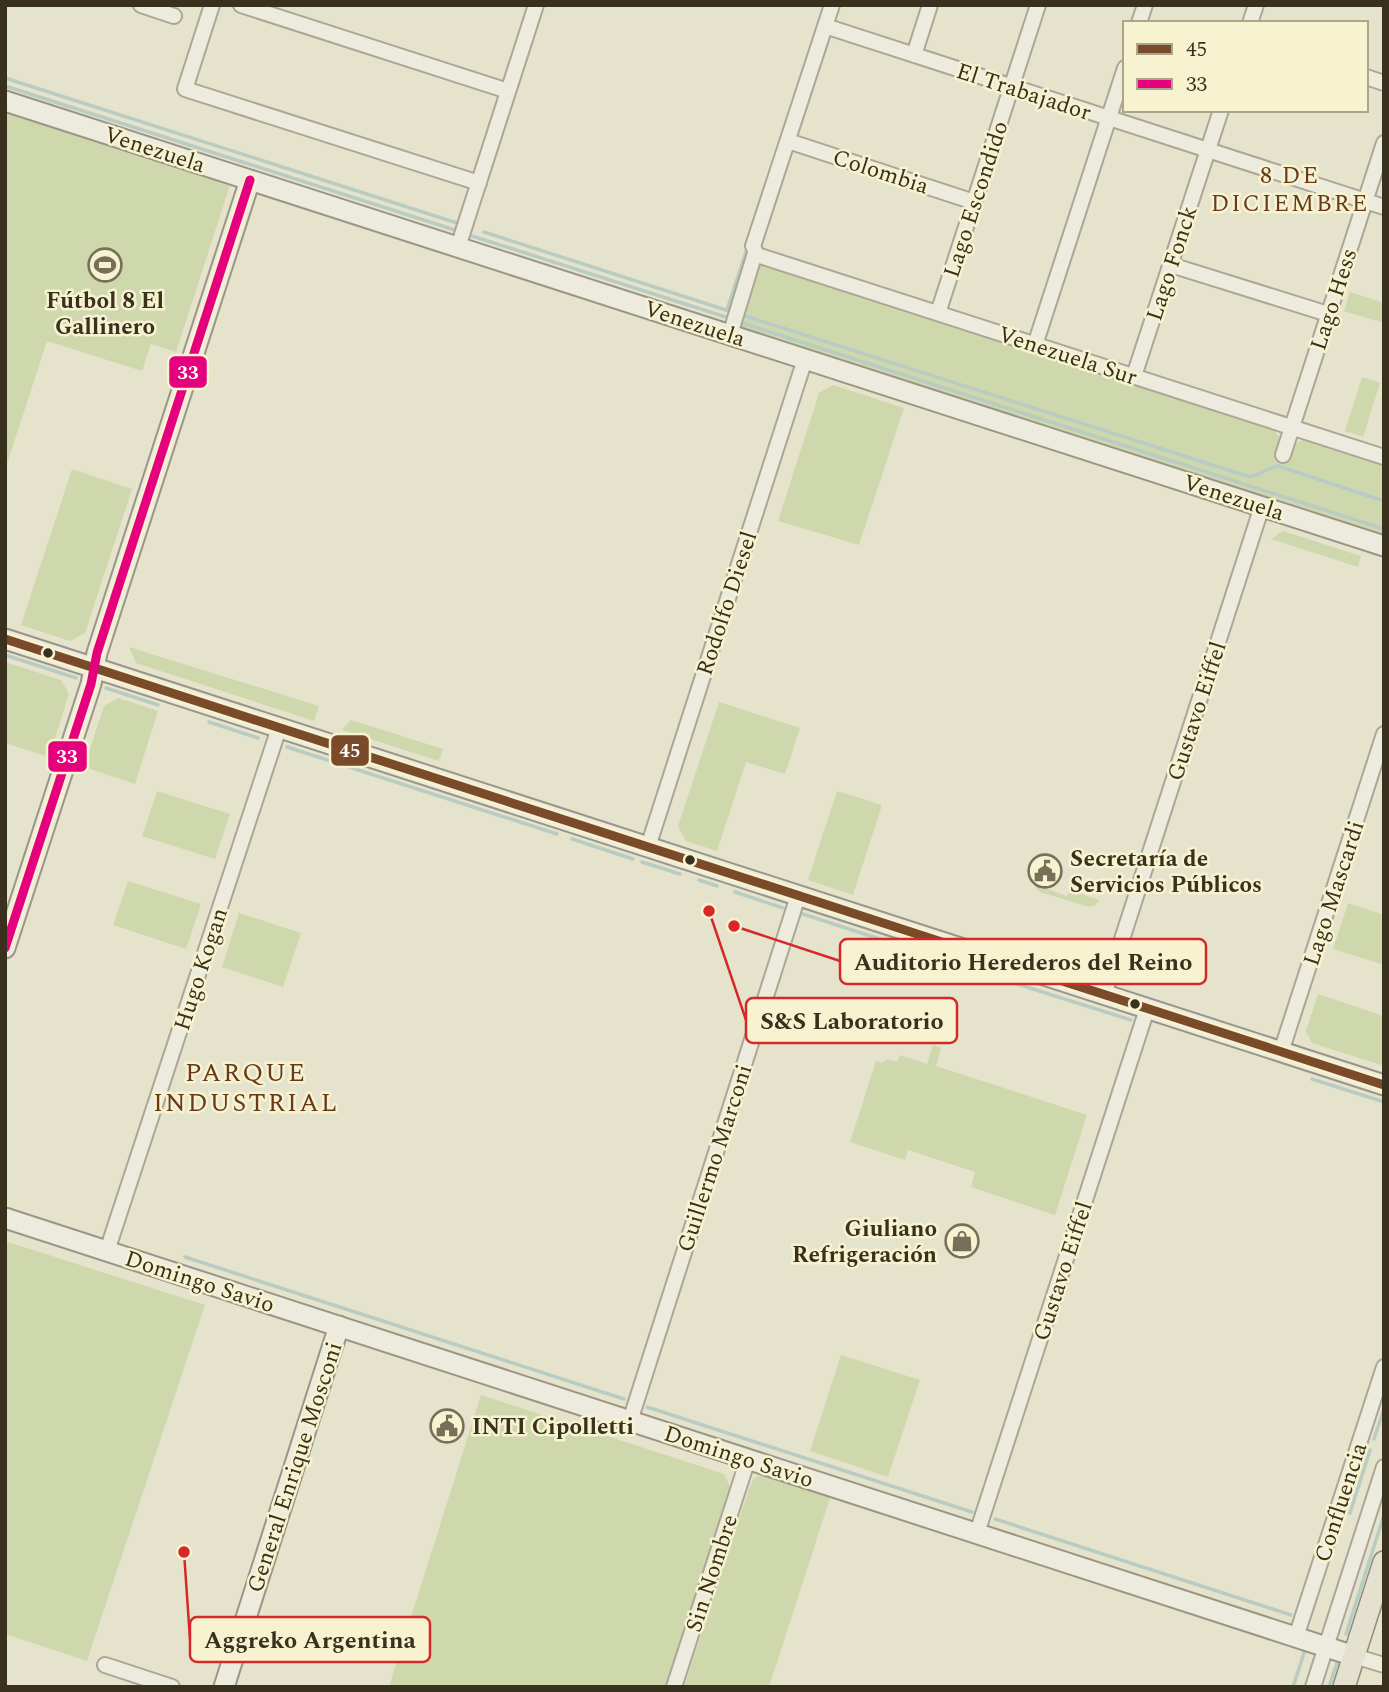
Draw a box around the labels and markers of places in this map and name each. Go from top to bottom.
sports icon: Fútbol 8 El Gallinero [86,246,124,284]
place label: Fútbol 8 El Gallinero [46,284,164,345]
unlabelled marker [41,646,55,660]
place label: Secretaría de Servicios Públicos [1070,842,1262,903]
public building icon: Secretaría de Servicios Públicos [1026,852,1064,890]
unlabelled marker [683,853,697,867]
callout: Auditorio Herederos del Reino [840,939,1206,984]
unlabelled marker [1128,997,1142,1011]
callout: S&S Laboratorio [746,998,957,1043]
place label: Giuliano Refrigeración [792,1212,937,1273]
shop icon: Giuliano Refrigeración [943,1222,981,1260]
public building icon: INTI Cipolletti [428,1407,466,1445]
place label: INTI Cipolletti [472,1410,634,1445]
callout: Aggreko Argentina [190,1617,430,1662]

